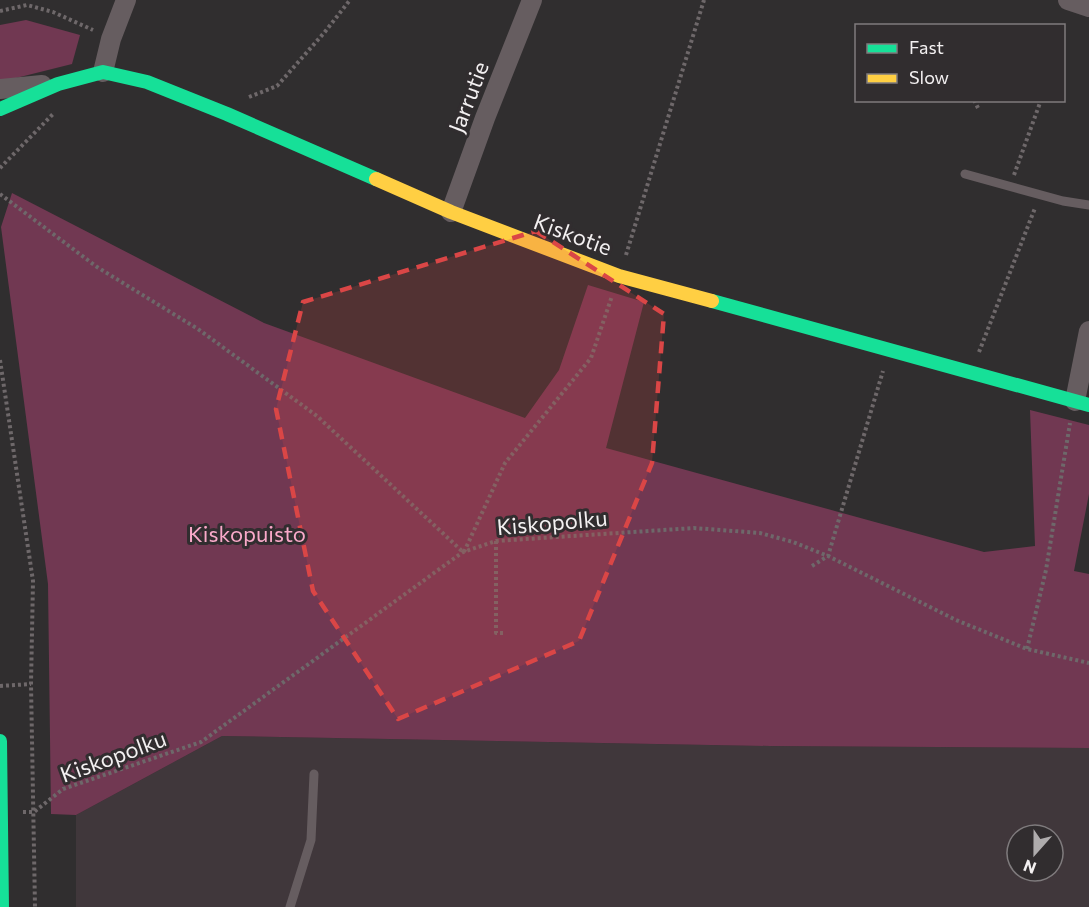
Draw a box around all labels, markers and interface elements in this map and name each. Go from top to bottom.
legend [855,24,1065,102]
text: Fast [909,36,944,58]
street label: Jarrutie [442,58,494,136]
text: Slow [909,66,949,88]
street label: Kiskotie [530,207,616,261]
street label: Kiskopolku [496,504,608,540]
park label: Kiskopuisto [188,520,306,547]
street label: Kiskopolku [56,724,170,788]
north arrow [1005,823,1065,883]
text: N [1020,856,1038,878]

